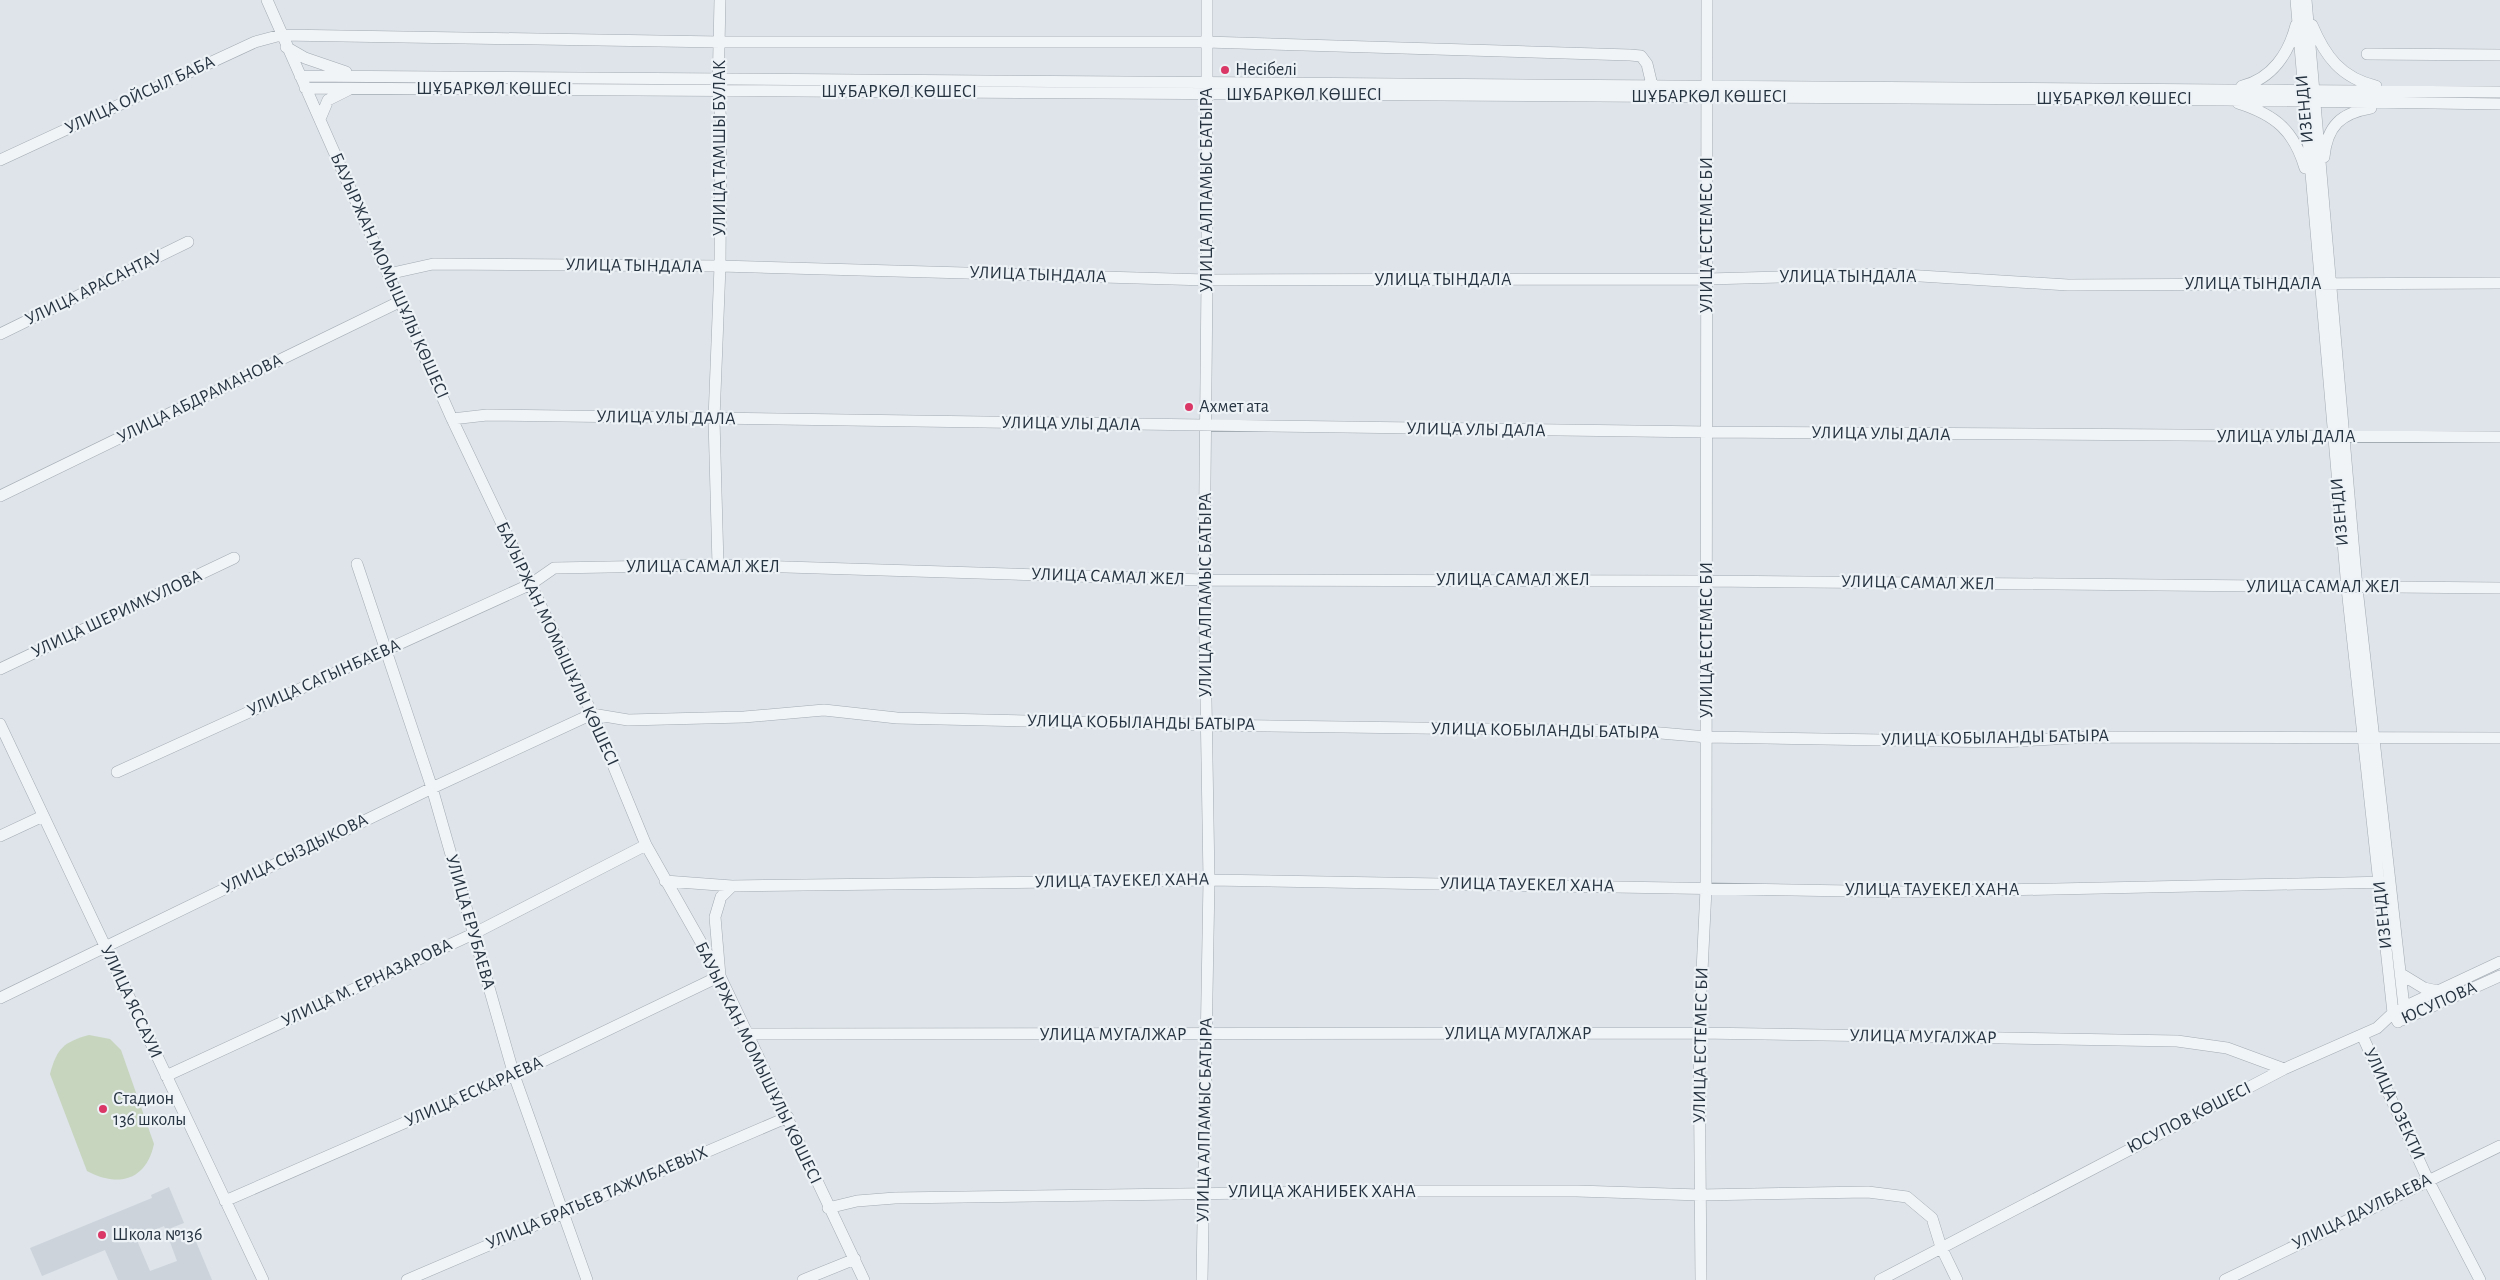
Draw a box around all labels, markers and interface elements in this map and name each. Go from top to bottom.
street label: УЛИЦА ОЙСЫЛ БАБА [62,50,218,138]
street label: УЛИЦА ТАМШЫ БУЛАК [711,59,729,236]
place label: Несібелі [1235,60,1297,79]
marker: Несібелі [1219,64,1231,76]
street label: ИЗЕНДИ [2293,74,2317,144]
street label: ШҰБАРКӨЛ КӨШЕСІ [416,80,572,98]
street label: ШҰБАРКӨЛ КӨШЕСІ [821,83,977,101]
street label: ШҰБАРКӨЛ КӨШЕСІ [1226,86,1382,104]
street label: УЛИЦА АЛПАМЫС БАТЫРА [1198,87,1216,292]
street label: ШҰБАРКӨЛ КӨШЕСІ [1631,88,1787,106]
street label: ШҰБАРКӨЛ КӨШЕСІ [2036,90,2192,108]
street label: БАУЫРЖАН МОМЫШҰЛЫ КӨШЕСІ [326,150,452,402]
street label: УЛИЦА ЕСТЕМЕС БИ [1698,157,1716,313]
street label: УЛИЦА АРАСАНТАУ [23,247,165,329]
street label: УЛИЦА ТЫНДАЛА [565,256,703,276]
street label: УЛИЦА ТЫНДАЛА [969,264,1107,286]
street label: УЛИЦА ТЫНДАЛА [1779,268,1917,286]
street label: УЛИЦА ТЫНДАЛА [1374,271,1512,289]
street label: УЛИЦА ТЫНДАЛА [2184,275,2322,293]
street label: УЛИЦА АБДРАМАНОВА [115,351,286,447]
place label: Ахмет ата [1199,398,1269,416]
marker: Ахмет ата [1183,401,1195,413]
street label: УЛИЦА УЛЫ ДАЛА [596,408,736,428]
street label: УЛИЦА УЛЫ ДАЛА [1001,414,1141,434]
street label: УЛИЦА УЛЫ ДАЛА [1406,420,1546,440]
street label: УЛИЦА УЛЫ ДАЛА [1811,424,1951,444]
street label: УЛИЦА УЛЫ ДАЛА [2216,428,2356,446]
street label: ИЗЕНДИ [2328,477,2352,547]
street label: УЛИЦА АЛПАМЫС БАТЫРА [1197,492,1215,697]
street label: БАУЫРЖАН МОМЫШҰЛЫ КӨШЕСІ [492,519,622,769]
street label: УЛИЦА САМАЛ ЖЕЛ [626,558,780,576]
street label: УЛИЦА ЕСТЕМЕС БИ [1698,562,1716,718]
street label: УЛИЦА САМАЛ ЖЕЛ [1031,565,1185,589]
street label: УЛИЦА ШЕРИМКУЛОВА [29,566,205,661]
street label: УЛИЦА САМАЛ ЖЕЛ [1436,571,1590,589]
street label: УЛИЦА САМАЛ ЖЕЛ [1841,573,1995,593]
street label: УЛИЦА САМАЛ ЖЕЛ [2246,578,2400,596]
street label: УЛИЦА САГЫНБАЕВА [245,636,403,720]
street label: УЛИЦА КОБЫЛАНДЫ БАТЫРА [1027,712,1256,734]
street label: УЛИЦА КОБЫЛАНДЫ БАТЫРА [1431,720,1660,742]
street label: УЛИЦА КОБЫЛАНДЫ БАТЫРА [1881,727,2110,749]
street label: УЛИЦА СЫЗДЫКОВА [219,811,371,897]
street label: УЛИЦА ЕРУБАЕВА [442,853,498,992]
street label: УЛИЦА ТАУЕКЕЛ ХАНА [1035,870,1210,892]
street label: УЛИЦА ТАУЕКЕЛ ХАНА [1440,874,1615,896]
street label: ИЗЕНДИ [2370,880,2396,950]
street label: УЛИЦА ТАУЕКЕЛ ХАНА [1845,881,2020,899]
street label: УЛИЦА М. ЕРНАЗАРОВА [279,935,455,1030]
street label: БАУЫРЖАН МОМЫШҰЛЫ КӨШЕСІ [691,939,825,1187]
street label: УЛИЦА ЯССАУИ [97,943,165,1061]
street label: УЛИЦА ЕСТЕМЕС БИ [1691,967,1711,1123]
street label: ЮСУПОВА [2399,978,2480,1028]
street label: УЛИЦА АЛПАМЫС БАТЫРА [1194,1017,1216,1223]
street label: УЛИЦА МУГАЛЖАР [1445,1025,1591,1043]
street label: УЛИЦА МУГАЛЖАР [1040,1026,1186,1044]
street label: УЛИЦА МУГАЛЖАР [1849,1027,1997,1047]
street label: УЛИЦА ОЗЕКТИ [2360,1045,2428,1163]
street label: УЛИЦА ЕСКАРАЕВА [402,1053,546,1131]
street label: ЮСУПОВ КӨШЕСІ [2124,1079,2254,1157]
place label: Стадион 136 школы [113,1090,186,1129]
marker: Стадион 136 школы [97,1103,109,1115]
street label: УЛИЦА БРАТЬЕВ ТАЖИБАЕВЫХ [484,1143,711,1253]
street label: УЛИЦА ДАУЛБАЕВА [2290,1170,2435,1253]
street label: УЛИЦА ЖАНИБЕК ХАНА [1228,1183,1416,1201]
place label: Школа №136 [112,1226,203,1244]
marker: Школа №136 [96,1229,108,1241]

